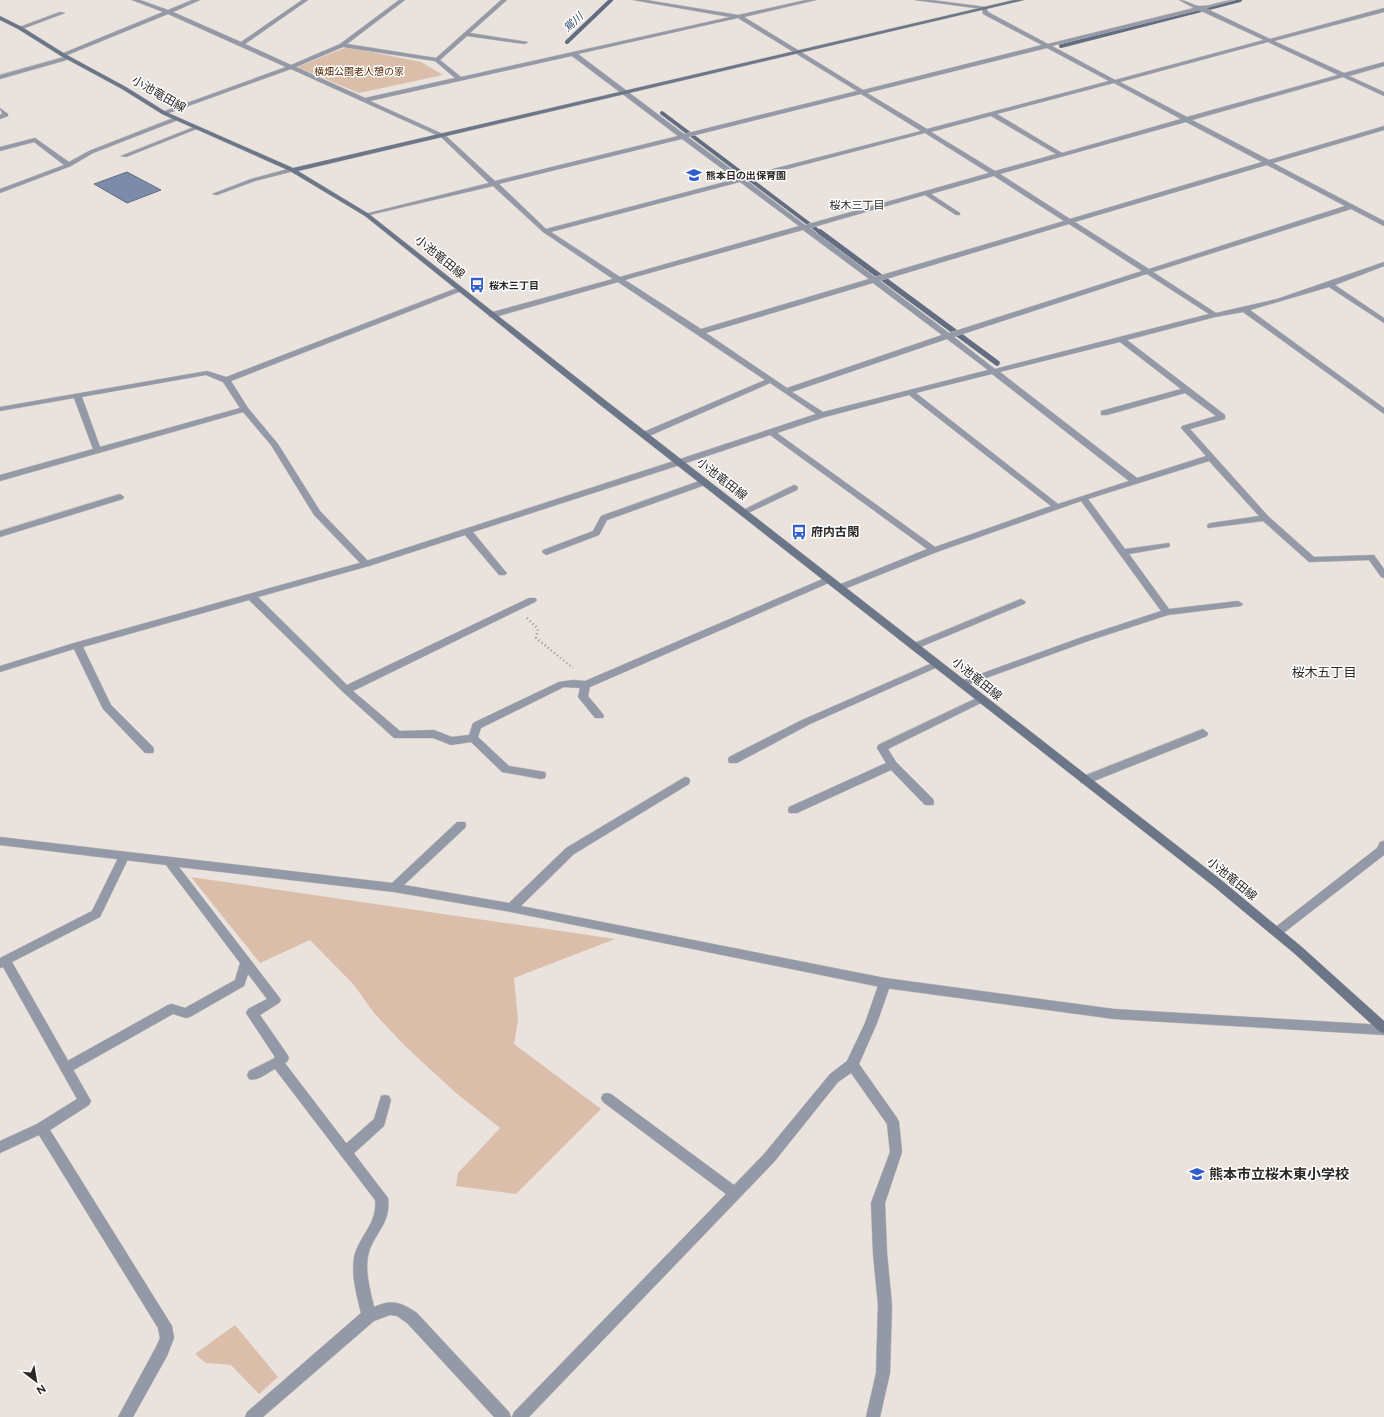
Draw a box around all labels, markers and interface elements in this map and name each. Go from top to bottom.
water label: 鴬川 [561,9,586,35]
park label: 横畑公園老人憩の家 [314,66,404,77]
street label: 小池竜田線 [130,73,188,115]
school or university icon: 熊本日の出保育園 [685,166,703,184]
place label: 熊本日の出保育園 [706,170,786,181]
district label: 桜木三丁目 [830,199,885,212]
street label: 小池竜田線 [412,233,468,281]
bus stop icon: 桜木三丁目 [468,276,486,294]
place label: 桜木三丁目 [489,280,539,291]
street label: 小池竜田線 [694,455,750,503]
bus stop icon: 府内古閑 [790,523,808,541]
place label: 府内古閑 [811,525,859,539]
street label: 小池竜田線 [949,655,1005,703]
district label: 桜木五丁目 [1291,665,1357,680]
street label: 小池竜田線 [1204,855,1260,903]
school or university icon: 熊本市立桜木東小学校 [1188,1165,1206,1183]
place label: 熊本市立桜木東小学校 [1209,1166,1349,1182]
north arrow [16,1361,56,1401]
text: N [34,1381,48,1397]

